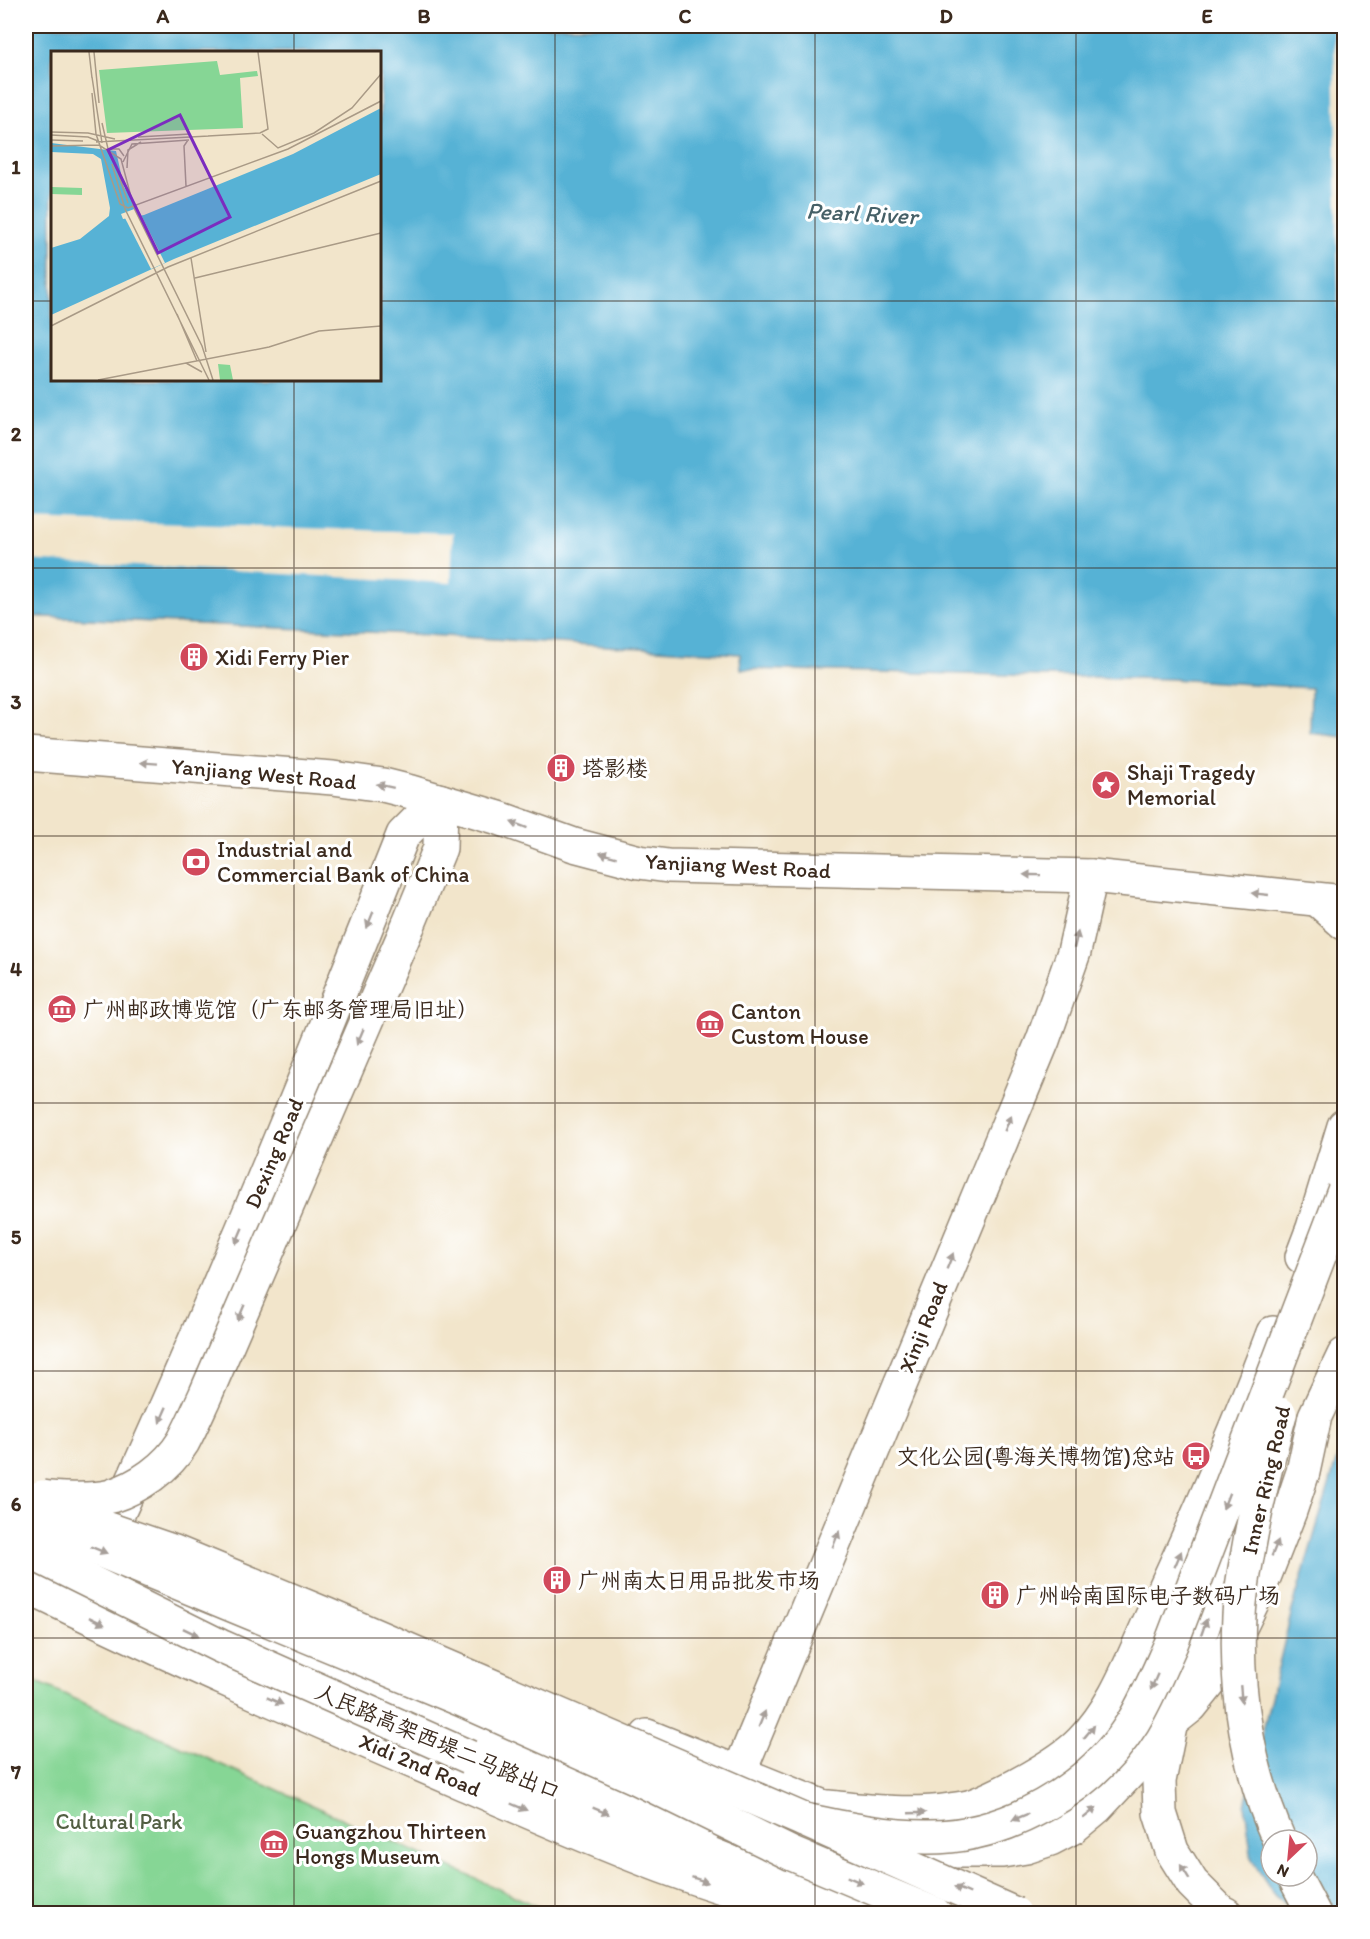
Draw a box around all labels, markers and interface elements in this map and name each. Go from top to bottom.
text: A [156,4,170,28]
text: B [418,4,431,28]
text: C [679,4,692,28]
text: D [939,4,953,28]
text: E [1201,4,1213,28]
inset map [51,51,381,381]
text: 1 [11,155,21,179]
water label: Pearl River [806,196,921,231]
text: 2 [11,422,22,446]
building icon: Xidi Ferry Pier [178,641,210,673]
place label: Xidi Ferry Pier [215,644,350,671]
text: 3 [11,690,22,714]
street label: Yanjiang West Road [170,752,358,796]
building icon: 塔影楼 [545,752,577,784]
place label: 塔影楼 [582,755,648,782]
one-way arrow [139,758,158,768]
place label: Shaji Tragedy Memorial [1127,759,1256,811]
place icon: Shaji Tragedy Memorial [1090,769,1122,801]
one-way arrow [375,781,394,790]
one-way arrow [510,820,528,829]
place label: Industrial and Commercial Bank of China [217,836,470,888]
bank icon: Industrial and Commercial Bank of China [180,846,212,878]
street label: Yanjiang West Road [644,848,832,884]
one-way arrow [598,849,617,859]
one-way arrow [1023,870,1042,880]
one-way arrow [1251,889,1270,899]
one-way arrow [364,911,374,929]
one-way arrow [1072,931,1082,950]
text: 4 [10,957,22,981]
museum icon: 广州邮政博览馆（广东邮务管理局旧址） [46,993,78,1025]
place label: 广州邮政博览馆（广东邮务管理局旧址） [83,996,479,1023]
place label: Canton Custom House [731,998,869,1050]
museum icon: Canton Custom House [694,1008,726,1040]
one-way arrow [355,1029,365,1047]
street label: Dexing Road [239,1094,309,1212]
one-way arrow [1003,1113,1013,1131]
text: 5 [11,1225,22,1249]
one-way arrow [234,1227,243,1245]
one-way arrow [945,1252,955,1270]
street label: Xinji Road [892,1277,954,1377]
one-way arrow [236,1304,246,1322]
street label: Inner Ring Road [1236,1403,1296,1557]
one-way arrow [158,1407,168,1425]
bus stop icon: 文化公园(粤海关博物馆)总站 [1180,1440,1212,1472]
place label: 文化公园(粤海关博物馆)总站 [897,1443,1175,1470]
text: 6 [11,1492,22,1516]
one-way arrow [1221,1492,1231,1510]
one-way arrow [831,1529,841,1547]
one-way arrow [1271,1539,1281,1557]
one-way arrow [91,1545,109,1555]
one-way arrow [1173,1550,1183,1568]
building icon: 广州南太日用品批发市场 [541,1564,573,1596]
place label: 广州南太日用品批发市场 [578,1567,820,1594]
building icon: 广州岭南国际电子数码广场 [979,1579,1011,1611]
place label: 广州岭南国际电子数码广场 [1016,1582,1280,1609]
one-way arrow [89,1616,106,1626]
one-way arrow [1199,1618,1209,1636]
one-way arrow [183,1627,200,1636]
one-way arrow [1149,1673,1158,1691]
street label: 人民路高架西堤二马路出口 [311,1678,565,1806]
one-way arrow [1236,1684,1246,1703]
one-way arrow [266,1696,283,1705]
one-way arrow [758,1710,767,1728]
one-way arrow [1083,1725,1095,1740]
street label: Xidi 2nd Road [355,1727,485,1803]
text: 7 [10,1760,21,1784]
one-way arrow [510,1803,528,1812]
one-way arrow [592,1807,610,1816]
park label: Cultural Park [56,1808,183,1835]
one-way arrow [1082,1808,1097,1820]
one-way arrow [908,1809,927,1818]
one-way arrow [1011,1813,1029,1822]
place label: Guangzhou Thirteen Hongs Museum [295,1818,486,1870]
museum icon: Guangzhou Thirteen Hongs Museum [258,1828,290,1860]
north arrow [1259,1828,1319,1888]
text: N [1274,1860,1292,1882]
one-way arrow [1180,1864,1191,1880]
one-way arrow [691,1875,709,1885]
one-way arrow [846,1876,864,1885]
one-way arrow [953,1886,970,1895]

